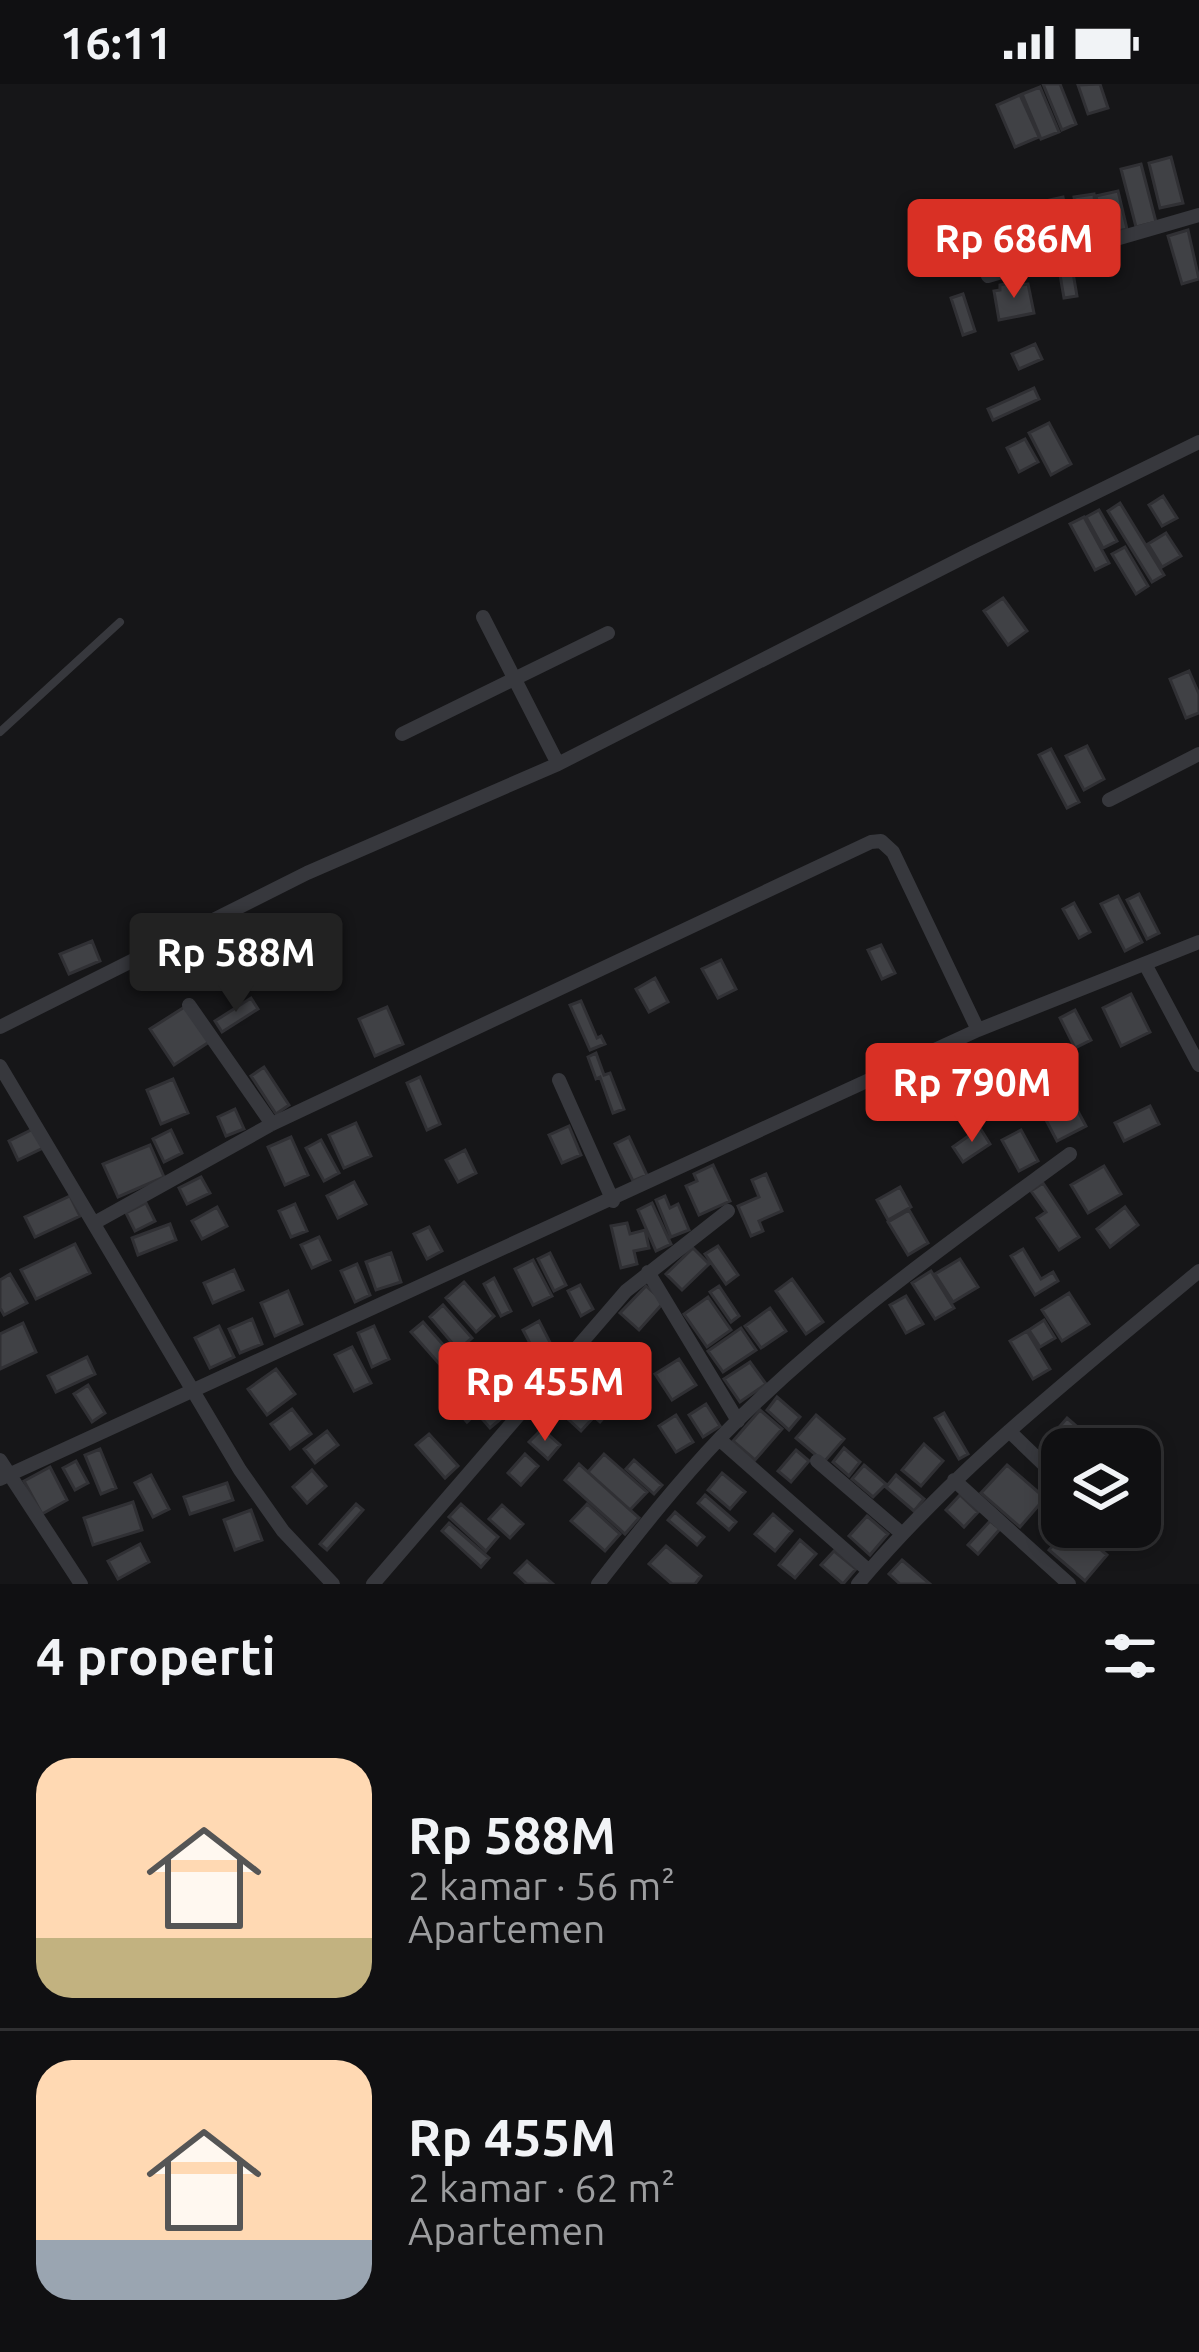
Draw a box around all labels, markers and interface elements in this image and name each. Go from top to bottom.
text: 16:11 [60,17,173,68]
pin: Rp 686M [903,199,1125,301]
text: Rp 686M [935,216,1093,259]
pin: Rp 588M [125,913,347,1015]
text: Rp 588M [157,930,315,973]
pin: Rp 790M [861,1043,1083,1145]
text: Rp 790M [893,1060,1051,1103]
pin: Rp 455M [434,1342,656,1444]
text: Rp 455M [466,1359,624,1402]
map controls [1041,1428,1161,1548]
button: layers [1041,1428,1161,1548]
icon: filters [1097,1623,1163,1689]
text: 4 properti [36,1627,276,1685]
icon: home [132,1806,276,1950]
text: Rp 588M [408,1806,616,1864]
text: 2 kamar · 56 m² [408,1864,675,1907]
text: Apartemen [408,1907,605,1950]
icon: home [132,2108,276,2252]
text: Rp 455M [408,2108,616,2166]
text: 2 kamar · 62 m² [408,2166,675,2209]
text: Apartemen [408,2209,605,2252]

